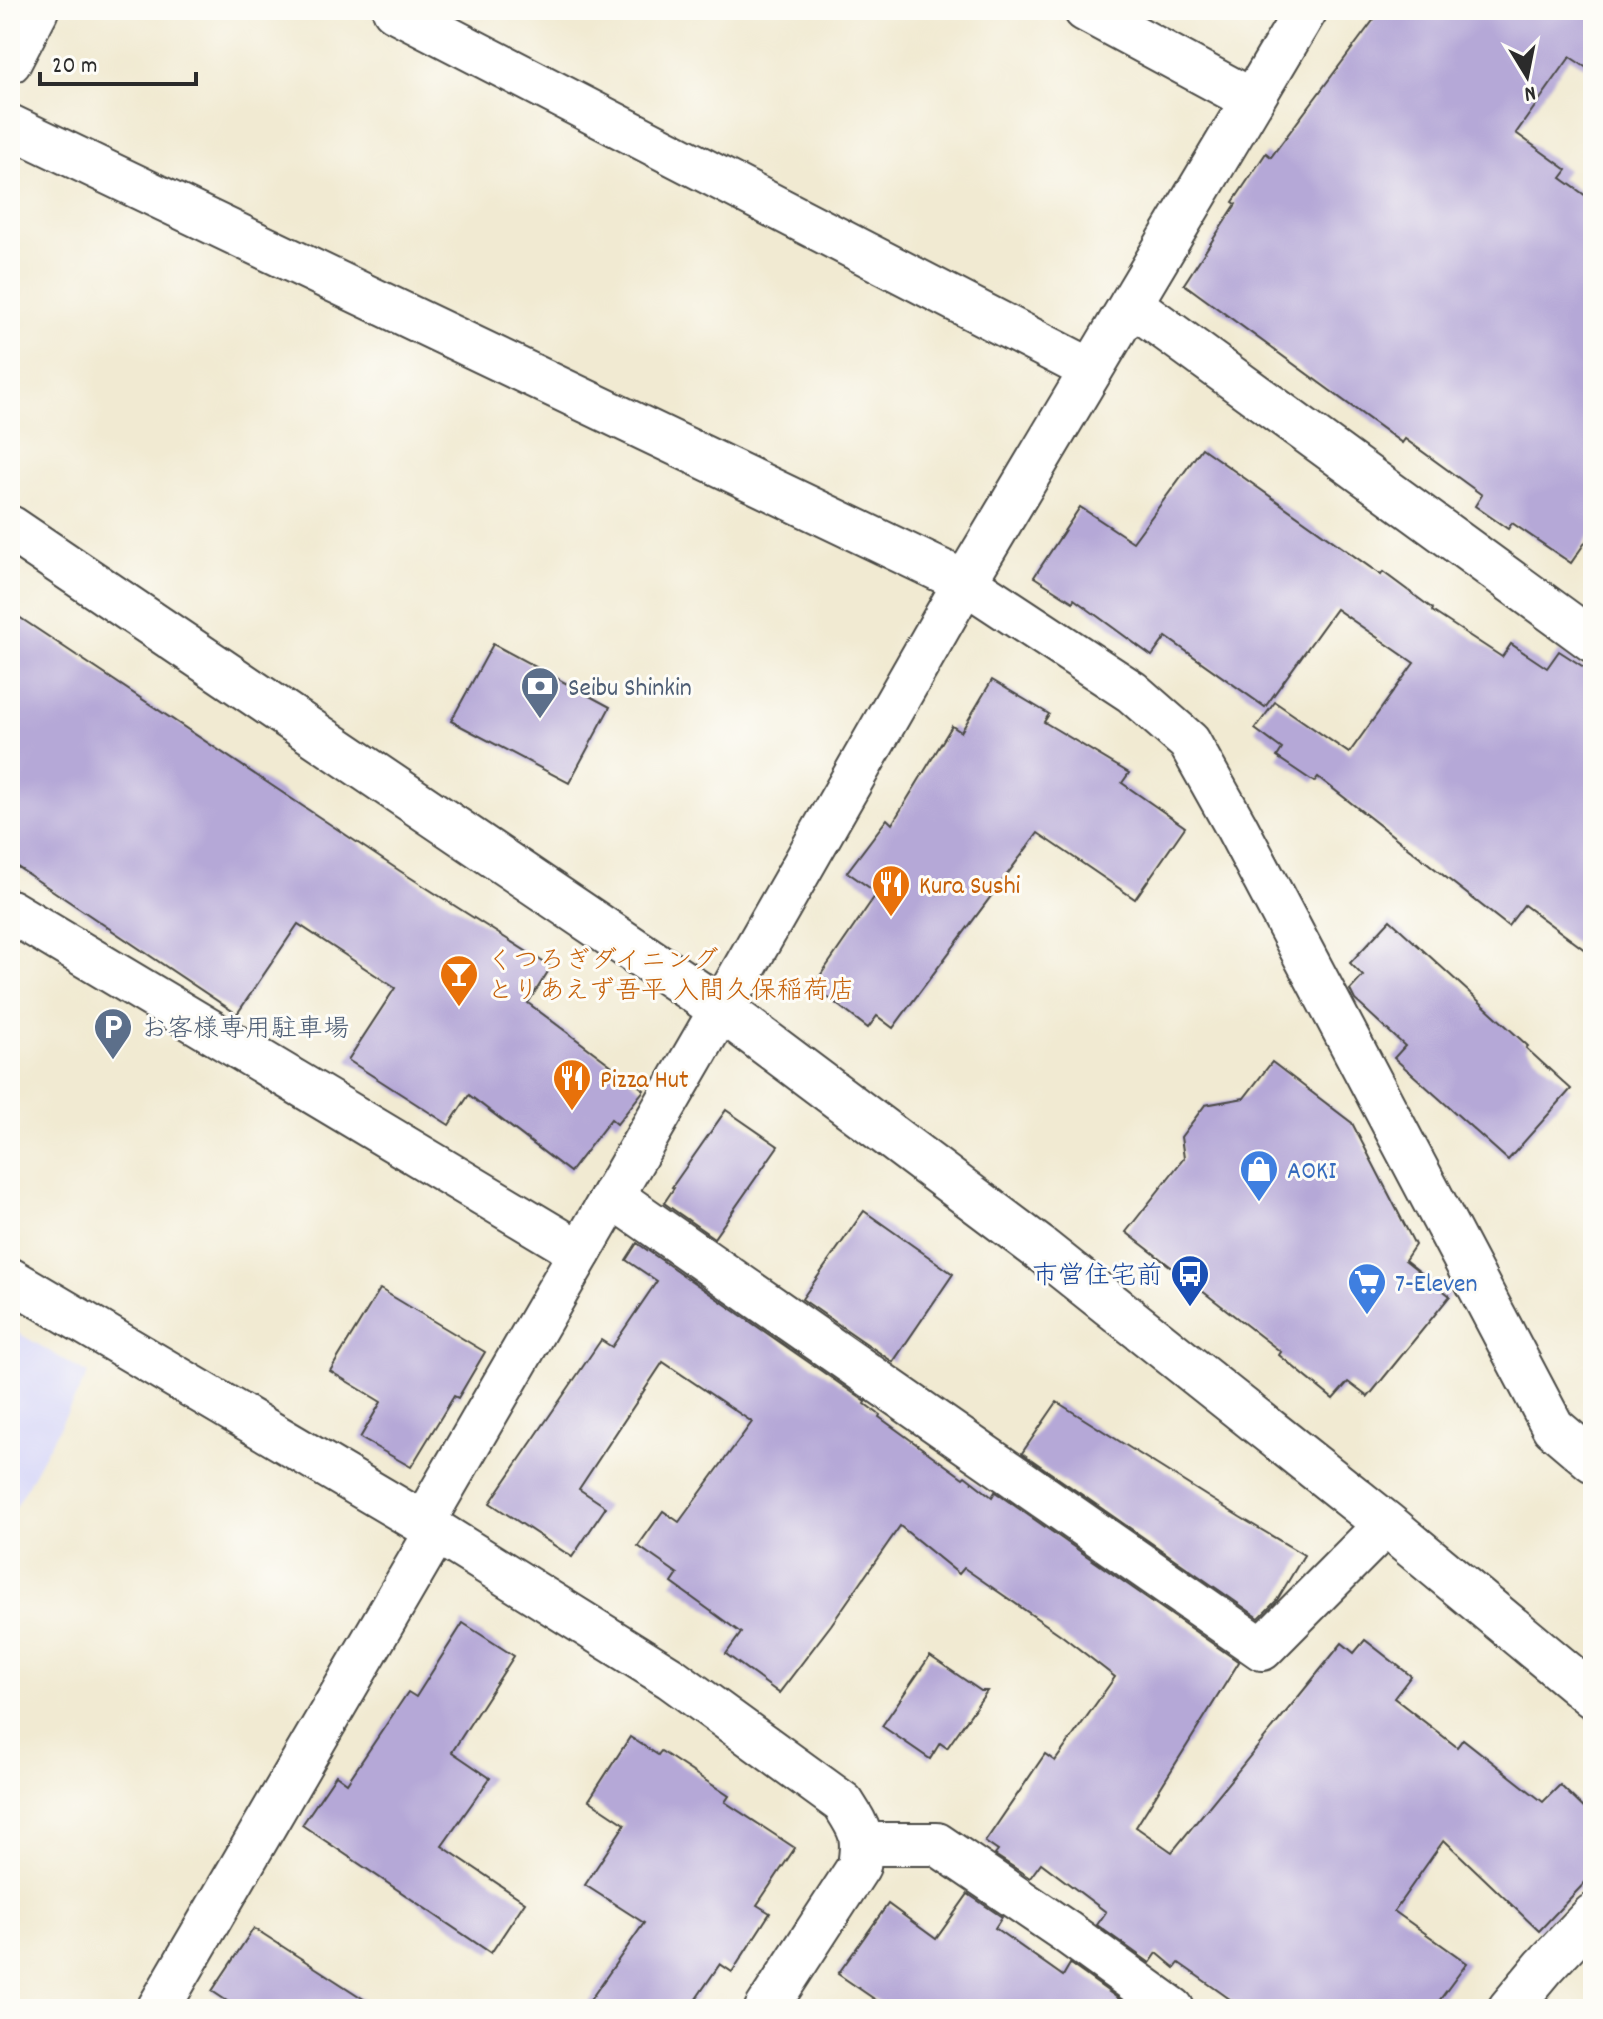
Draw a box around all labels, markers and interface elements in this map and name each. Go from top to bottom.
scale bar [40,36,196,86]
north arrow [1487,36,1567,116]
text: 20 m [52,50,98,84]
text: N [1522,76,1538,108]
bank icon: Seibu Shinkin [519,665,561,720]
place label: Seibu Shinkin [568,671,692,708]
restaurant icon: Kura Sushi [870,863,912,918]
place label: Kura Sushi [919,869,1021,906]
place label: くつろぎダイニング とりあえず吾平 入間久保稲荷店 [487,944,855,1011]
bar icon: くつろぎダイニング とりあえず吾平 入間久保稲荷店 [438,953,480,1008]
parking icon: お客様専用駐車場 [92,1006,134,1061]
place label: お客様専用駐車場 [141,1012,349,1049]
restaurant icon: Pizza Hut [551,1057,593,1112]
place label: Pizza Hut [600,1063,689,1100]
shop icon: AOKI [1238,1148,1280,1203]
place label: AOKI [1287,1154,1336,1191]
bus stop icon: 市営住宅前 [1169,1253,1211,1308]
place label: 市営住宅前 [1032,1259,1162,1296]
supermarket icon: 7-Eleven [1346,1261,1388,1316]
place label: 7-Eleven [1395,1267,1478,1304]

